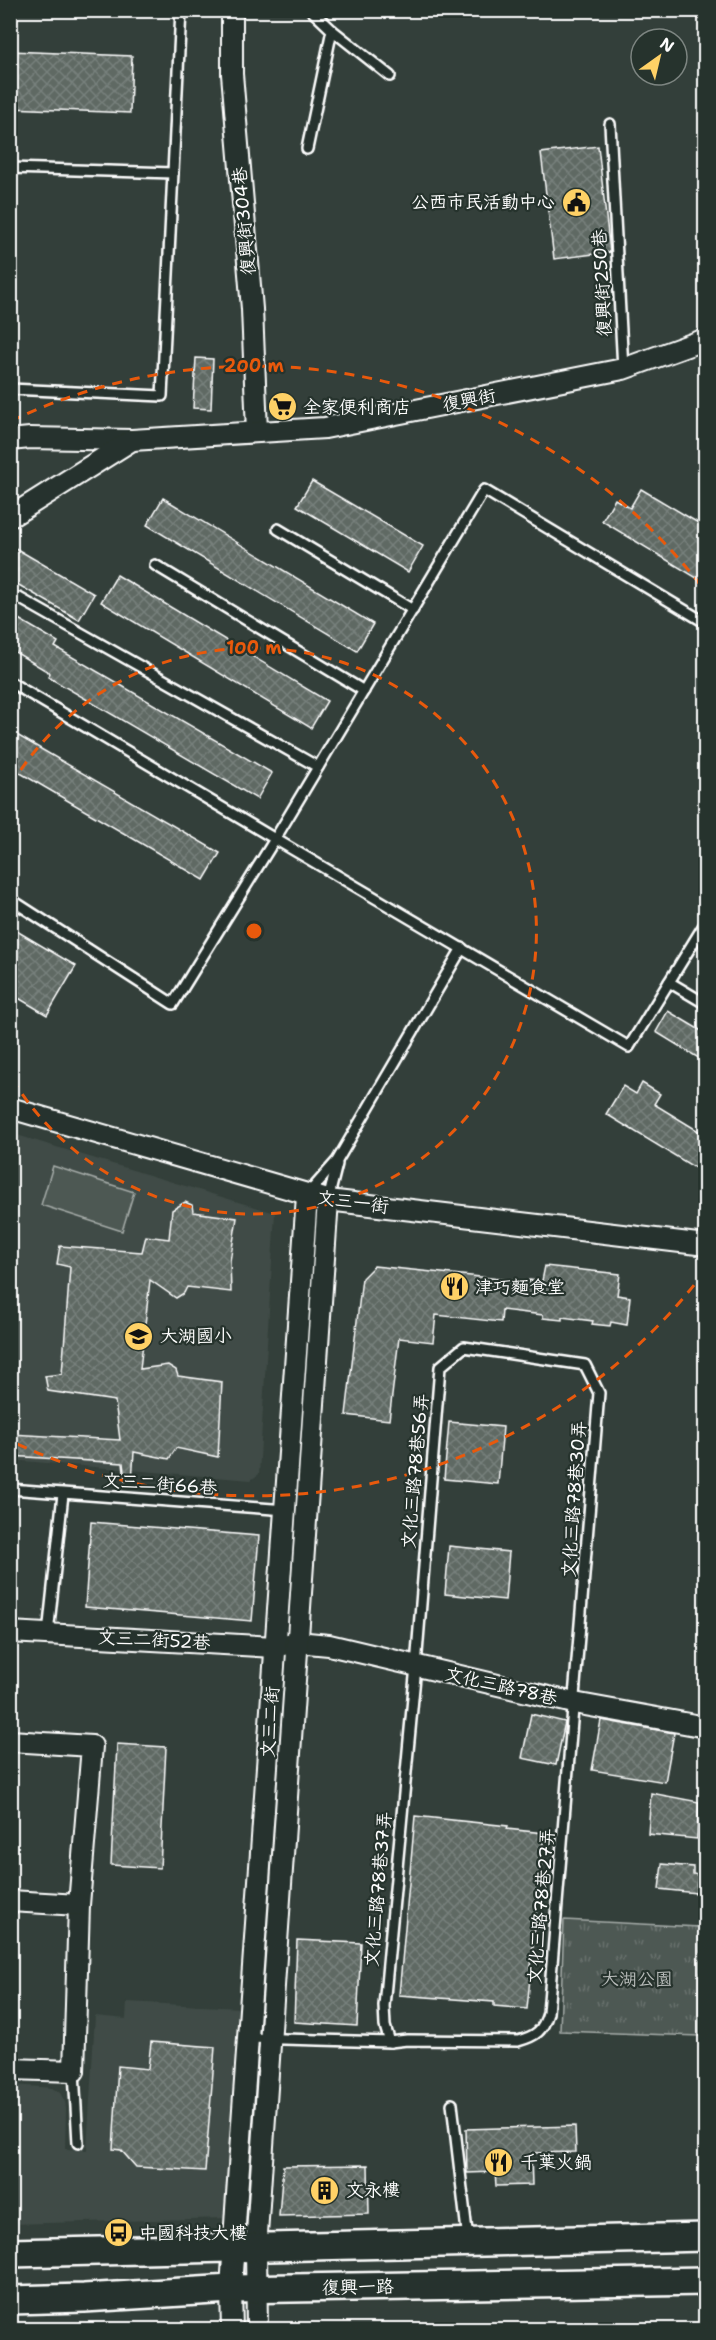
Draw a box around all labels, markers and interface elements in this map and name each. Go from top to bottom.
north arrow [629,27,689,87]
text: N [656,33,678,57]
street label: 復興街304巷 [227,166,261,276]
public building icon: 公西市民活動中心 [560,186,592,218]
place label: 公西市民活動中心 [411,190,555,214]
street label: 復興街250巷 [587,229,617,337]
text: 200 m [224,354,285,378]
street label: 復興街 [440,383,498,417]
supermarket icon: 全家便利商店 [266,391,298,423]
place label: 全家便利商店 [303,395,411,419]
text: 100 m [226,636,282,660]
centre of rings [244,921,264,941]
street label: 文三一街 [316,1185,390,1219]
restaurant icon: 津巧麵食堂 [438,1271,470,1303]
place label: 津巧麵食堂 [475,1275,565,1299]
school or university icon: 大湖國小 [123,1320,155,1352]
place label: 大湖國小 [160,1324,232,1348]
street label: 文化三路78巷56弄 [396,1392,434,1550]
street label: 文化三路78巷30弄 [557,1420,591,1578]
street label: 文三二街66巷 [102,1468,218,1500]
street label: 文三二街52巷 [97,1625,211,1655]
street label: 文化三路78巷 [443,1661,559,1711]
street label: 文三二街 [256,1685,284,1759]
street label: 文化三路78巷37弄 [359,1810,397,1968]
street label: 文化三路78巷27弄 [522,1827,560,1985]
park label: 大湖公園 [601,1967,673,1991]
restaurant icon: 千葉火鍋 [483,2146,515,2178]
place label: 千葉火鍋 [520,2150,592,2174]
building icon: 文永樓 [309,2174,341,2206]
place label: 文永樓 [346,2178,400,2202]
bus stop icon: 中國科技大樓 [102,2217,134,2249]
place label: 中國科技大樓 [139,2221,247,2245]
street label: 復興一路 [322,2274,394,2300]

